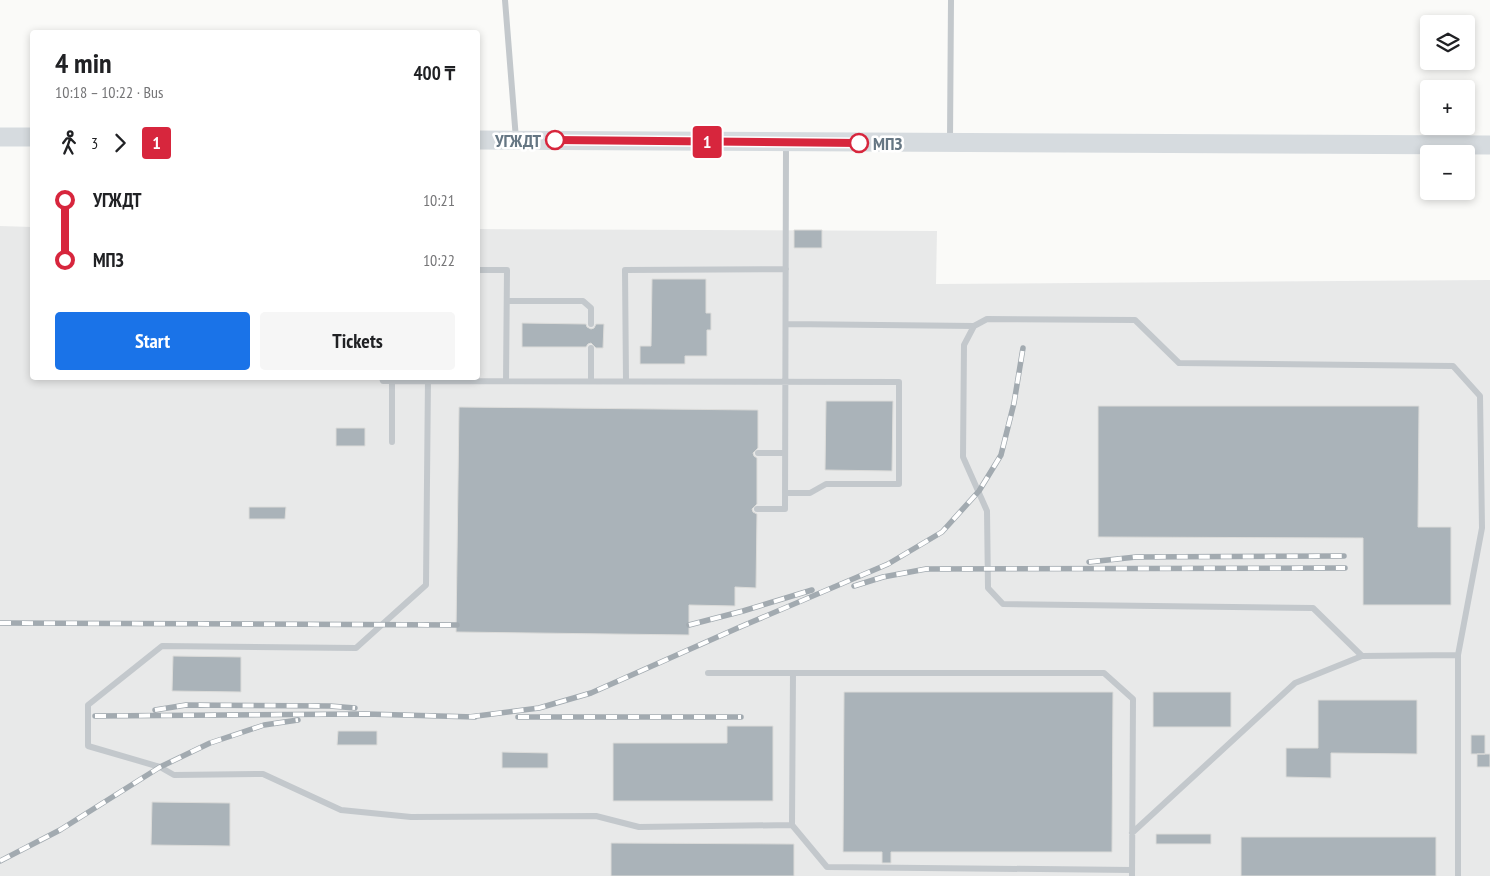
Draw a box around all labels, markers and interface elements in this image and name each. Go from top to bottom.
map controls [1420,15,1475,200]
button: layers [1420,15,1475,70]
text: 4 min [55,44,112,81]
text: 400 ₸ [413,61,455,85]
button: + [1420,80,1475,135]
text: 10:18 – 10:22 · Bus [55,82,163,102]
line badge: 1 [691,126,723,158]
icon: walk [55,129,83,157]
icon: forward [106,129,134,157]
place label: УГЖДТ [494,129,541,152]
marker: УГЖДТ [545,130,565,150]
text: 1 [703,130,711,153]
text: 1 [152,131,161,154]
place label: МПЗ [873,132,902,155]
text: 3 [91,133,98,153]
marker: МПЗ [849,133,869,153]
button: − [1420,145,1475,200]
text: УГЖДТ [93,188,142,212]
text: 10:21 [423,190,455,210]
text: МПЗ [93,248,124,272]
text: 10:22 [423,250,455,270]
button: Start [55,312,250,370]
button: Tickets [260,312,455,370]

